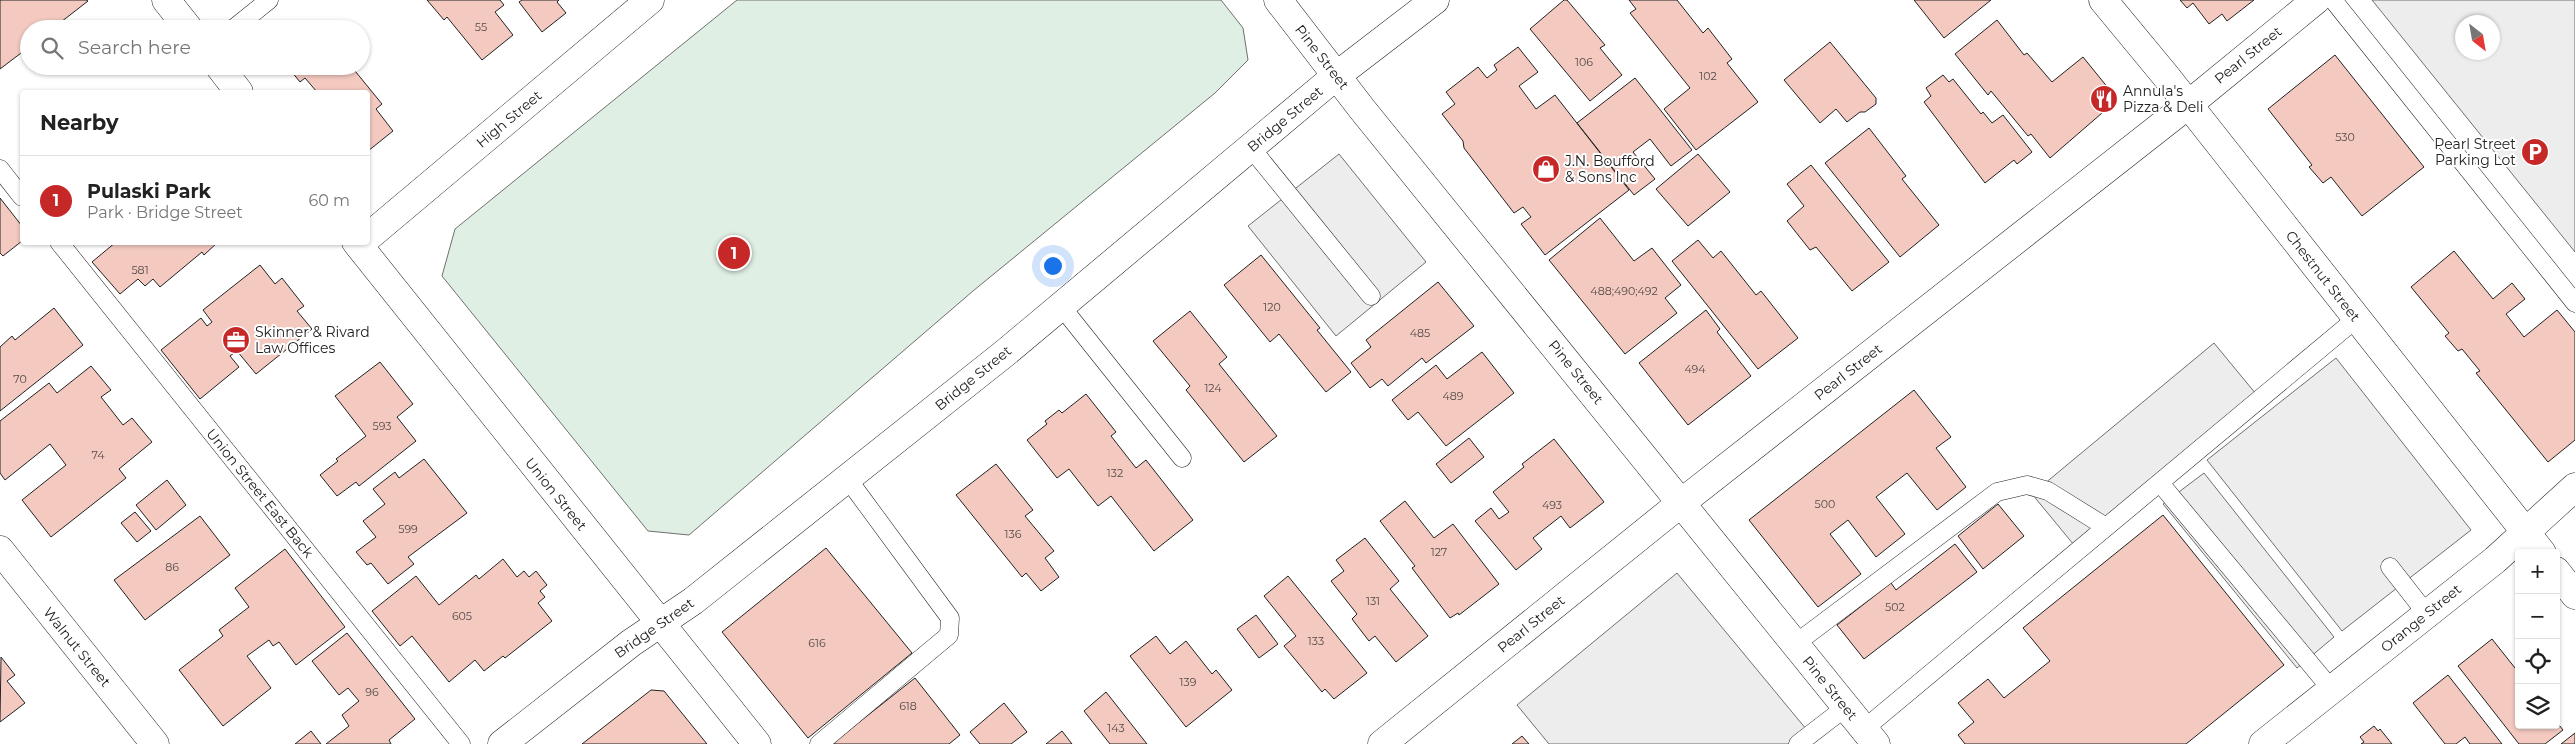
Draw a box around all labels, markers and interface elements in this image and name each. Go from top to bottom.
north arrow [2455,15,2500,60]
search box [20,20,370,75]
house number: 55 [475,20,487,34]
street label: Pine Street [1291,21,1353,93]
street label: Pearl Street [2211,22,2286,88]
icon: search [38,34,66,62]
text: Search here [78,36,191,59]
house number: 106 [1575,55,1593,69]
house number: 102 [1699,69,1717,83]
street label: Bridge Street [1243,82,1327,156]
place label: Annula's Pizza & Deli [2123,82,2204,116]
restaurant icon: Annula's Pizza & Deli [2089,84,2119,114]
street label: High Street [472,86,546,152]
text: Nearby [40,110,119,135]
house number: 530 [2335,130,2355,144]
place label: Pearl Street Parking Lot [2434,135,2516,169]
parking icon: Pearl Street Parking Lot [2520,137,2550,167]
place label: J.N. Boufford & Sons Inc [1564,152,1655,186]
shop icon: J.N. Boufford & Sons Inc [1531,154,1561,184]
text: Pulaski Park [87,180,211,203]
text: 1 [53,191,59,210]
text: 60 m [308,191,350,210]
text: Park · Bridge Street [87,203,243,222]
street label: Chestnut Street [2282,227,2364,325]
pin: 1 [718,234,750,272]
your location [1040,253,1066,279]
house number: 581 [131,263,149,277]
house number: 488;490;492 [1590,284,1658,298]
house number: 120 [1263,300,1281,314]
place label: Skinner & Rivard Law Offices [255,323,370,357]
office icon: Skinner & Rivard Law Offices [221,325,251,355]
house number: 485 [1410,326,1430,340]
street label: Pine Street [1545,336,1608,408]
street label: Pearl Street [1810,340,1886,404]
street label: Bridge Street [931,341,1015,414]
house number: 494 [1684,362,1706,376]
house number: 70 [13,372,27,386]
house number: 124 [1204,381,1222,395]
house number: 489 [1442,389,1464,403]
house number: 593 [372,419,392,433]
street label: Union Street East Back [202,425,318,562]
house number: 74 [91,448,105,462]
street label: Union Street [521,454,591,534]
house number: 132 [1107,466,1123,480]
house number: 500 [1815,497,1835,511]
house number: 493 [1542,498,1562,512]
house number: 599 [398,522,418,536]
house number: 136 [1005,527,1022,541]
house number: 127 [1431,545,1447,559]
map controls [2515,549,2560,729]
button: + [2515,549,2560,594]
house number: 86 [165,560,179,574]
street label: Orange Street [2377,580,2465,656]
street label: Pearl Street [1494,591,1569,657]
street label: Bridge Street [611,594,698,662]
house number: 131 [1366,594,1380,608]
button: − [2515,594,2560,639]
house number: 502 [1885,600,1905,614]
street label: Walnut Street [39,604,115,691]
house number: 605 [452,609,472,623]
house number: 133 [1308,634,1324,648]
house number: 616 [808,636,826,650]
button: locate [2515,639,2560,684]
street label: Pine Street [1799,652,1862,724]
house number: 139 [1180,675,1197,689]
button: layers [2515,684,2560,729]
house number: 96 [365,685,379,699]
house number: 618 [899,699,917,713]
house number: 143 [1107,721,1125,735]

